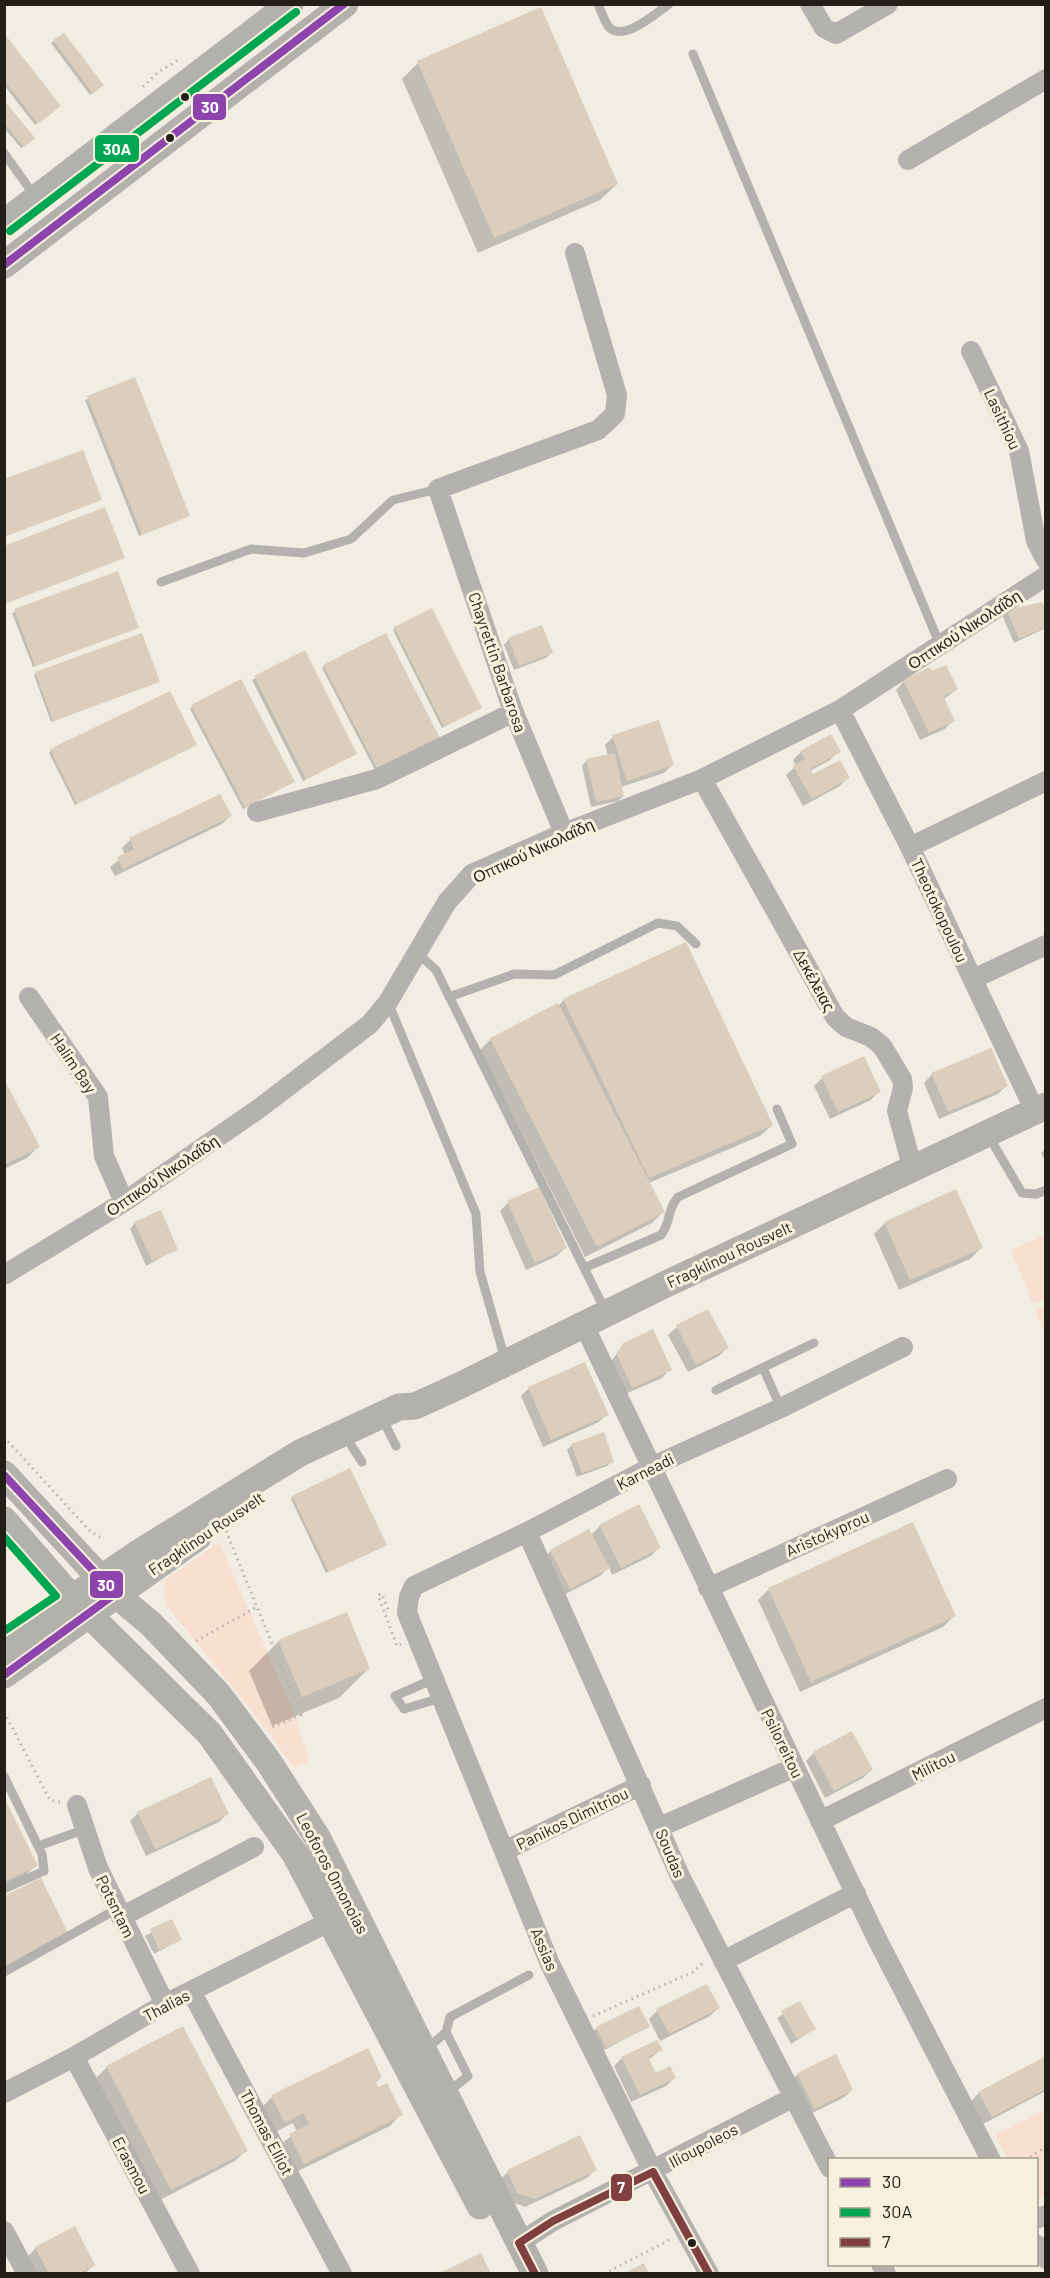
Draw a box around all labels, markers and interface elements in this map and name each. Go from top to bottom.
unlabelled marker [179,91,191,103]
line badge: 30 [192,93,227,121]
text: 30 [201,97,219,116]
unlabelled marker [164,132,176,144]
line badge: 30A [94,134,140,163]
text: 30A [103,139,132,158]
street label: Lasithiou [981,386,1025,452]
street label: Οπτικού Νικολαΐδη [904,585,1024,673]
street label: Chayrettin Barbarosa [465,590,531,734]
street label: Οπτικού Νικολαΐδη [470,814,596,886]
street label: Theotokopoulou [908,855,972,965]
street label: Δεκέλειας [790,946,840,1015]
street label: Halim Bay [47,1029,101,1097]
street label: Οπτικού Νικολαΐδη [102,1130,222,1220]
street label: Fragklinou Rousvelt [663,1217,795,1291]
street label: Karneadi [613,1449,677,1493]
street label: Fragklinou Rousvelt [144,1487,268,1579]
street label: Aristokyprou [783,1506,871,1560]
line badge: 30 [89,1570,124,1599]
text: 30 [97,1575,115,1594]
street label: Psiloreitou [758,1705,808,1781]
street label: Militou [908,1746,958,1784]
street label: Panikos Dimitriou [513,1783,631,1853]
street label: Leoforos Omonoias [293,1809,373,1937]
street label: Soudas [652,1826,690,1880]
street label: Potsntam [93,1872,139,1940]
street label: Assias [527,1925,563,1973]
street label: Thalias [140,1985,192,2025]
street label: Thomas Elliot [236,2086,298,2178]
street label: Ilioupoleos [665,2119,741,2171]
street label: Erasmou [109,2133,155,2197]
legend [828,2158,1038,2266]
text: 30 [882,2170,901,2192]
line badge: 7 [610,2173,633,2202]
text: 7 [617,2177,625,2196]
text: 30A [882,2200,912,2222]
text: 7 [882,2230,891,2252]
unlabelled marker [686,2237,698,2249]

